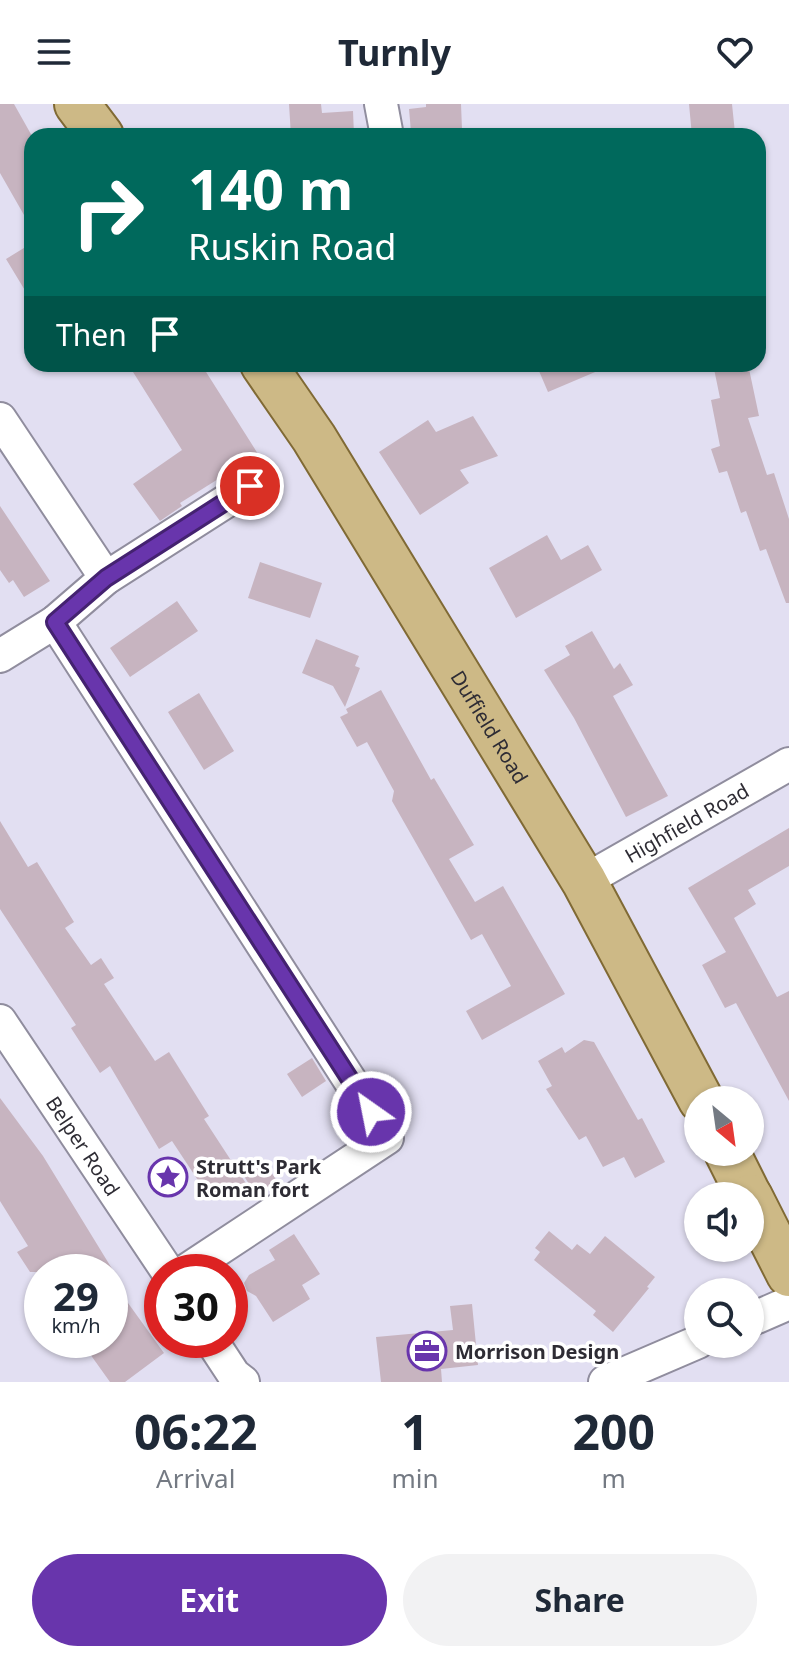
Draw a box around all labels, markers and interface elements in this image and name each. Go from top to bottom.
text: Turnly [338,28,451,77]
icon: menu [32,30,76,74]
icon: heart [713,30,757,74]
text: 140 m [188,150,353,226]
icon: right [56,160,160,264]
text: Ruskin Road [188,222,397,271]
icon: arrive [143,312,187,356]
text: Then [56,314,127,355]
pin [216,452,284,520]
icon: arrive [228,464,272,508]
street label: Duffield Road [445,665,535,788]
street label: Highfield Road [620,776,753,869]
position arrow [329,1070,413,1154]
north arrow [684,1086,764,1166]
map controls [684,1086,764,1358]
street label: Belper Road [40,1091,127,1201]
place label: Strutt's Park Roman fort [196,1153,322,1203]
place icon: Strutt's Park Roman fort [147,1156,189,1198]
button: sound [684,1182,764,1262]
speed limit sign: 30 [144,1254,248,1358]
text: 29 [53,1268,99,1323]
button: search [684,1278,764,1358]
text: km/h [51,1312,101,1339]
office icon: Morrison Design [406,1330,448,1372]
place label: Morrison Design [455,1338,619,1365]
text: 06:22 [134,1399,257,1464]
text: 1 [401,1399,429,1464]
text: 200 [573,1399,655,1464]
text: Arrival [156,1460,235,1496]
text: min [391,1460,439,1496]
text: m [602,1460,626,1496]
button: Exit [32,1554,387,1646]
button: Share [403,1554,757,1646]

